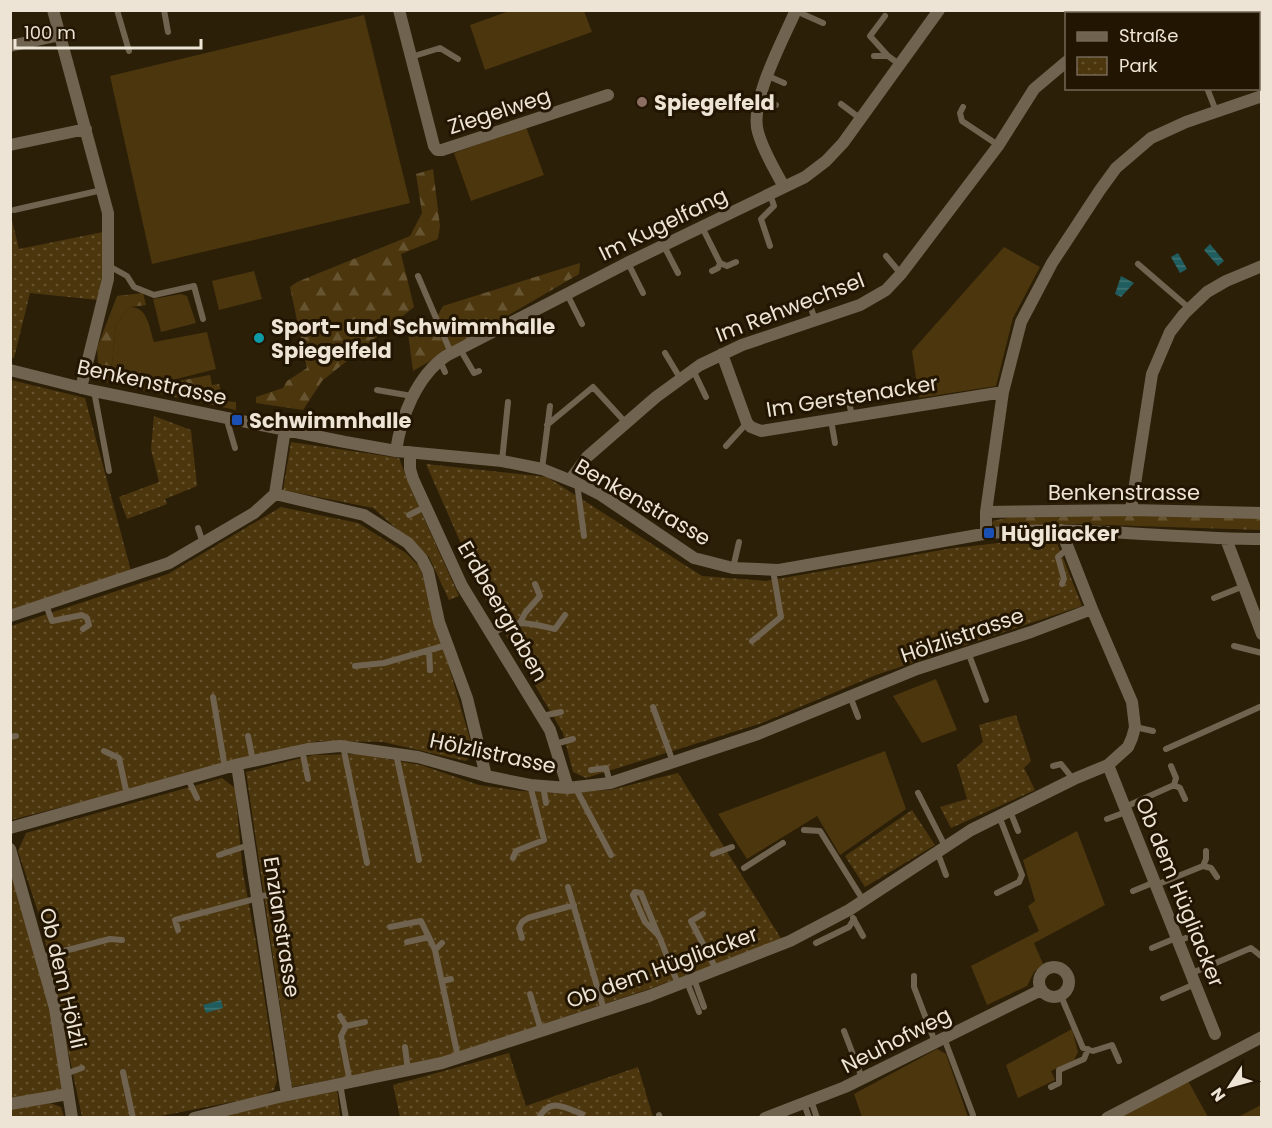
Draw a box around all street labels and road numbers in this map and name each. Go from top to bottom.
street label: Ziegelweg [444,81,554,141]
street label: Im Kugelfang [594,180,732,268]
street label: Im Rehwechsel [711,265,869,349]
street label: Benkenstrasse [75,352,229,412]
street label: Im Gerstenacker [764,368,940,424]
street label: Benkenstrasse [570,451,716,553]
street label: Benkenstrasse [1048,478,1200,507]
street label: Erdbeergraben [451,535,555,687]
street label: Hölzlistrasse [896,600,1028,670]
street label: Hölzlistrasse [427,725,559,781]
street label: Ob dem Hügliacker [1129,793,1231,991]
street label: Enzianstrasse [257,855,307,999]
street label: Ob dem Hölzli [33,905,93,1051]
street label: Ob dem Hügliacker [562,919,762,1015]
street label: Neuhofweg [836,1000,956,1080]

